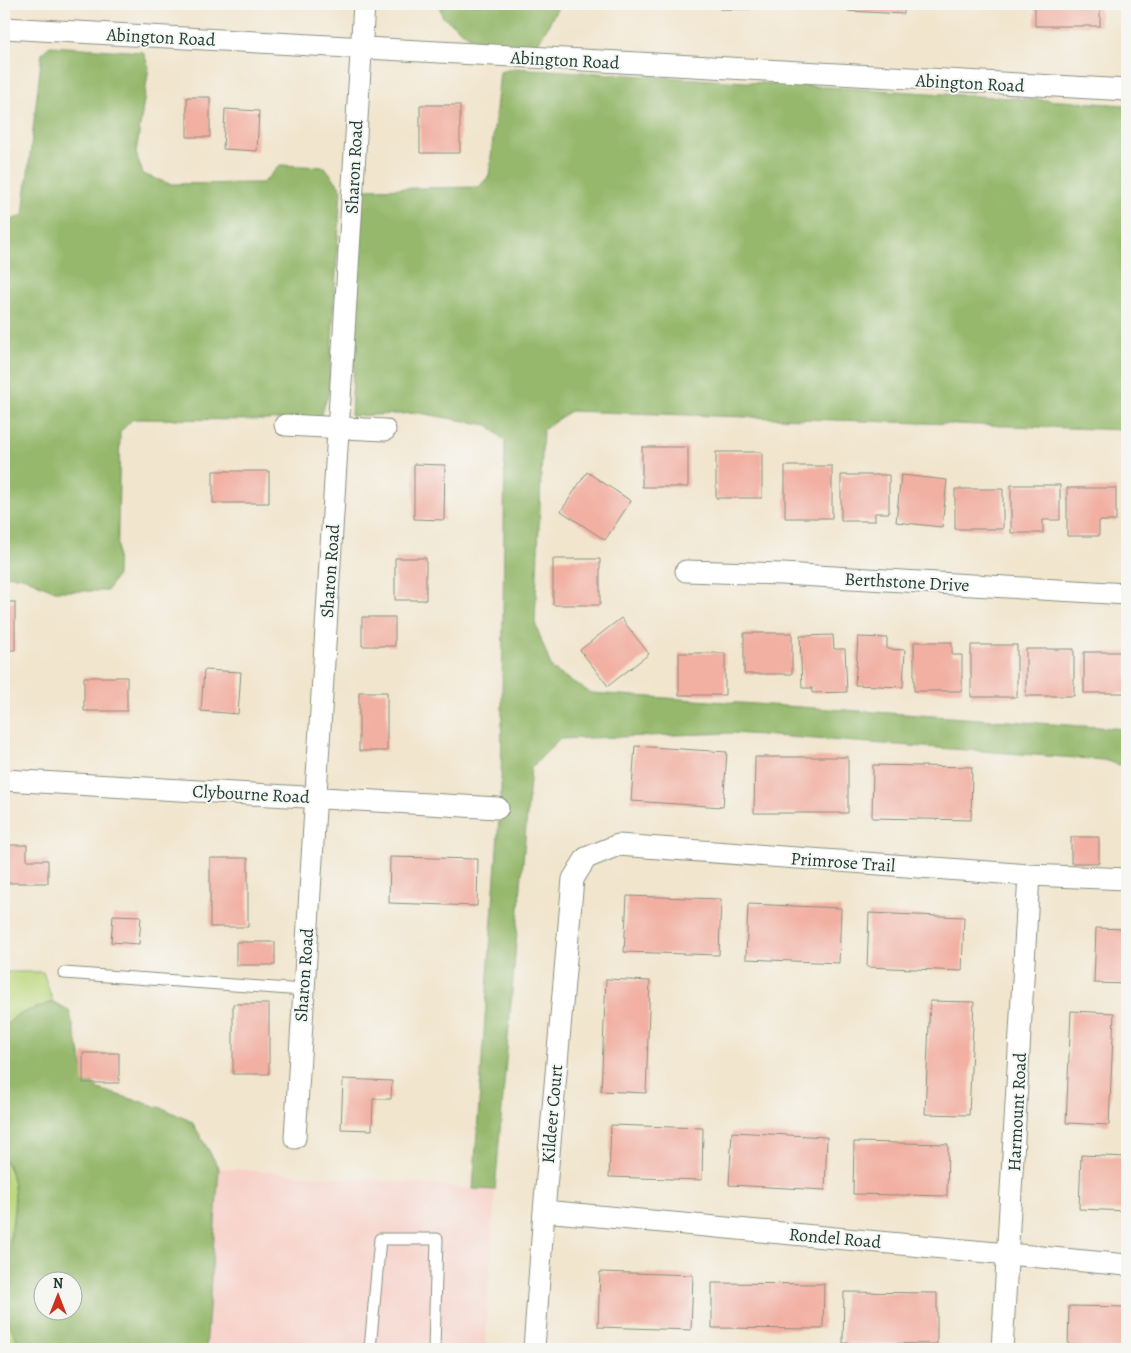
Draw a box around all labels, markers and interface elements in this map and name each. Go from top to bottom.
street label: Abington Road [105,22,216,52]
street label: Abington Road [509,45,620,75]
street label: Abington Road [914,68,1025,98]
street label: Sharon Road [340,119,368,215]
street label: Sharon Road [315,523,345,619]
street label: Berthstone Drive [844,567,970,597]
street label: Clybourne Road [192,779,311,809]
street label: Primrose Trail [790,846,897,878]
street label: Sharon Road [289,927,319,1023]
street label: Harmount Road [1002,1052,1032,1172]
street label: Kildeer Court [536,1063,568,1165]
street label: Rondel Road [788,1222,882,1254]
north arrow [32,1270,82,1320]
text: N [53,1274,63,1293]

